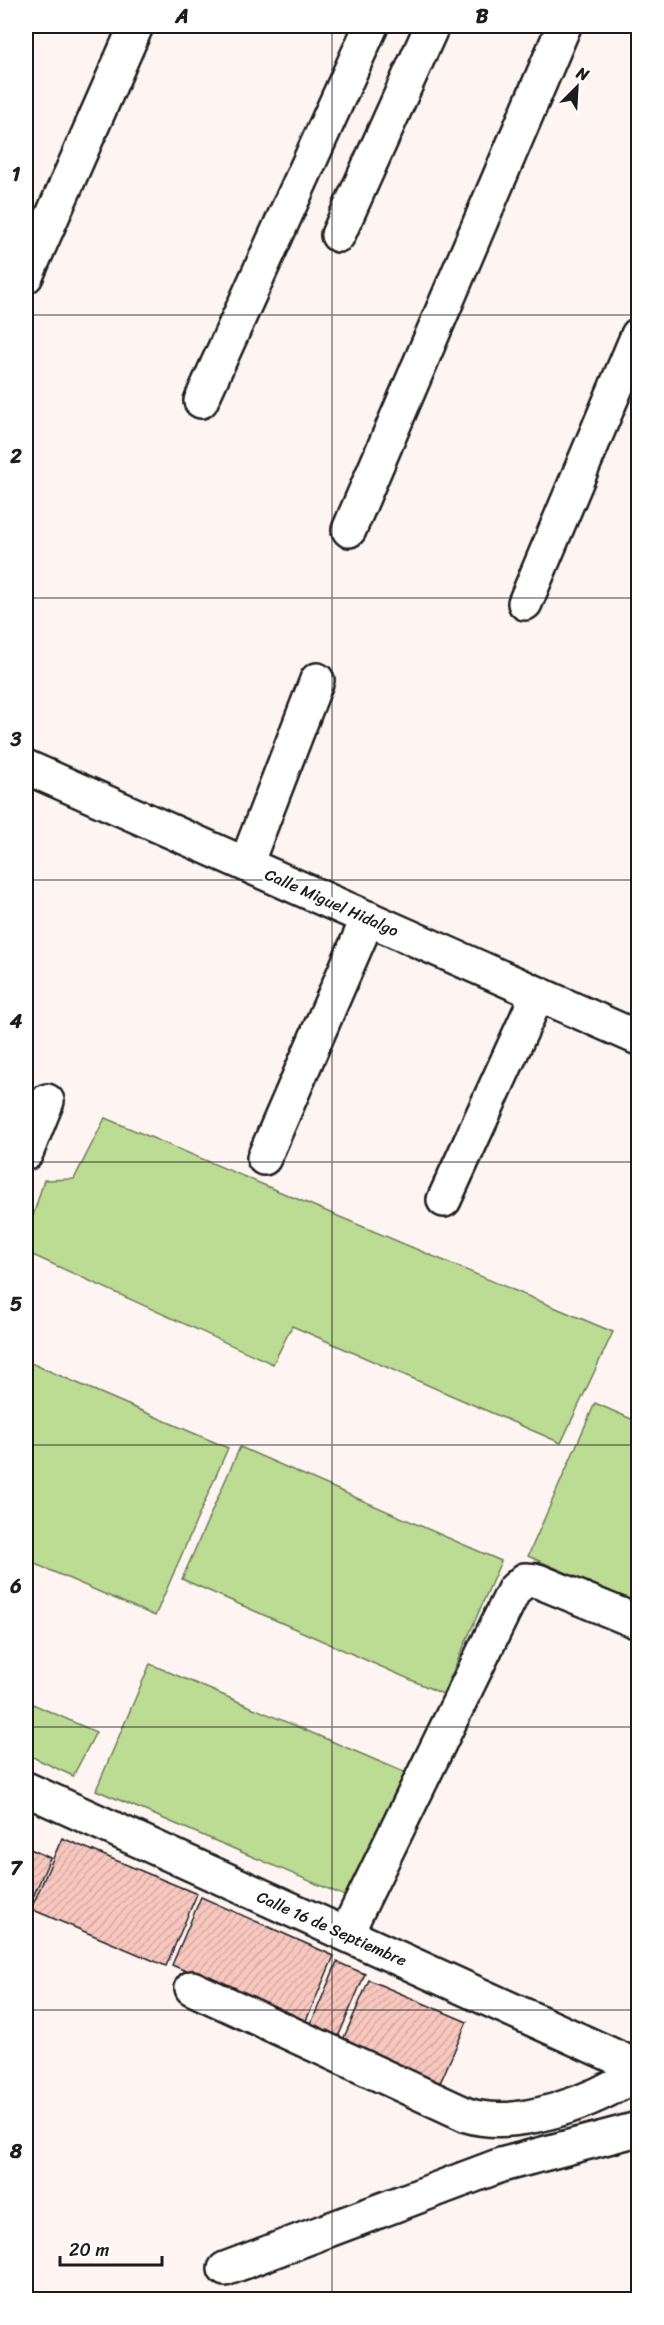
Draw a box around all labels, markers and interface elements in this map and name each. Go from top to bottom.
text: A [174,0,189,34]
text: B [476,0,489,34]
north arrow [547,57,607,117]
text: N [571,58,595,90]
text: 1 [12,157,21,192]
text: 2 [9,439,22,474]
text: 3 [10,722,22,757]
street label: Calle Miguel Hidalgo [260,860,404,945]
text: 4 [9,1004,23,1039]
text: 5 [10,1287,22,1322]
text: 6 [9,1569,22,1604]
text: 7 [10,1851,23,1886]
street label: Calle 16 de Septiembre [252,1882,412,1975]
text: 8 [9,2134,23,2169]
scale bar [60,2229,162,2267]
text: 20 m [69,2234,109,2266]

